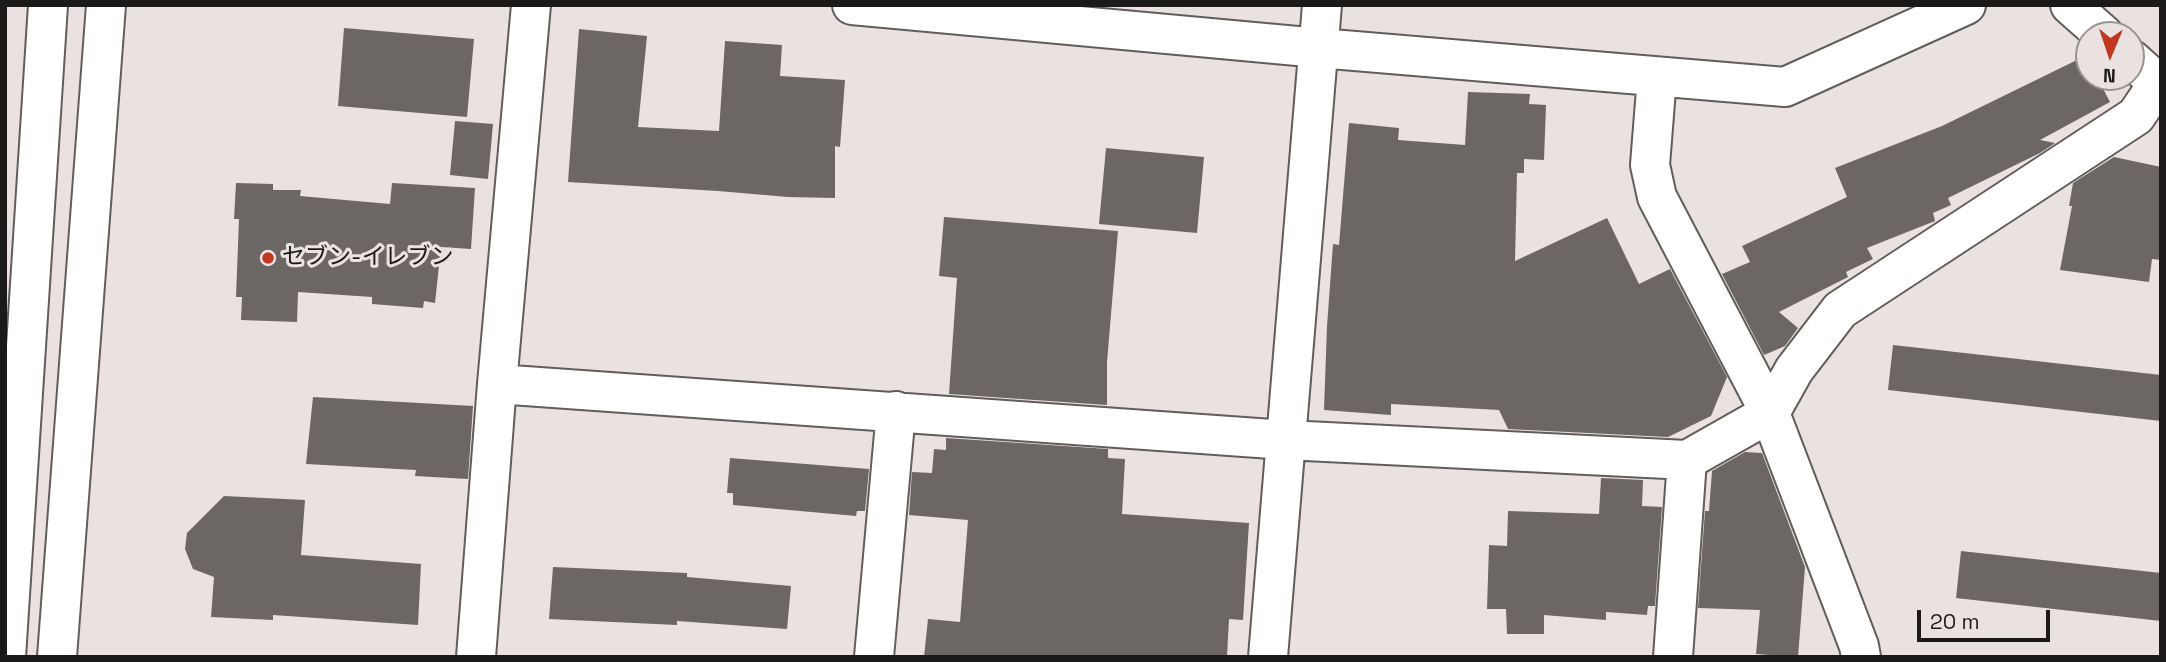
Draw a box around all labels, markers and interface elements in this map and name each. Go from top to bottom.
north arrow [2075,21,2145,91]
text: N [2103,63,2116,88]
place label: セブン-イレブン [282,244,453,272]
marker: セブン-イレブン [260,250,276,266]
scale bar [1921,596,2054,640]
text: 20 m [1930,608,1980,635]

